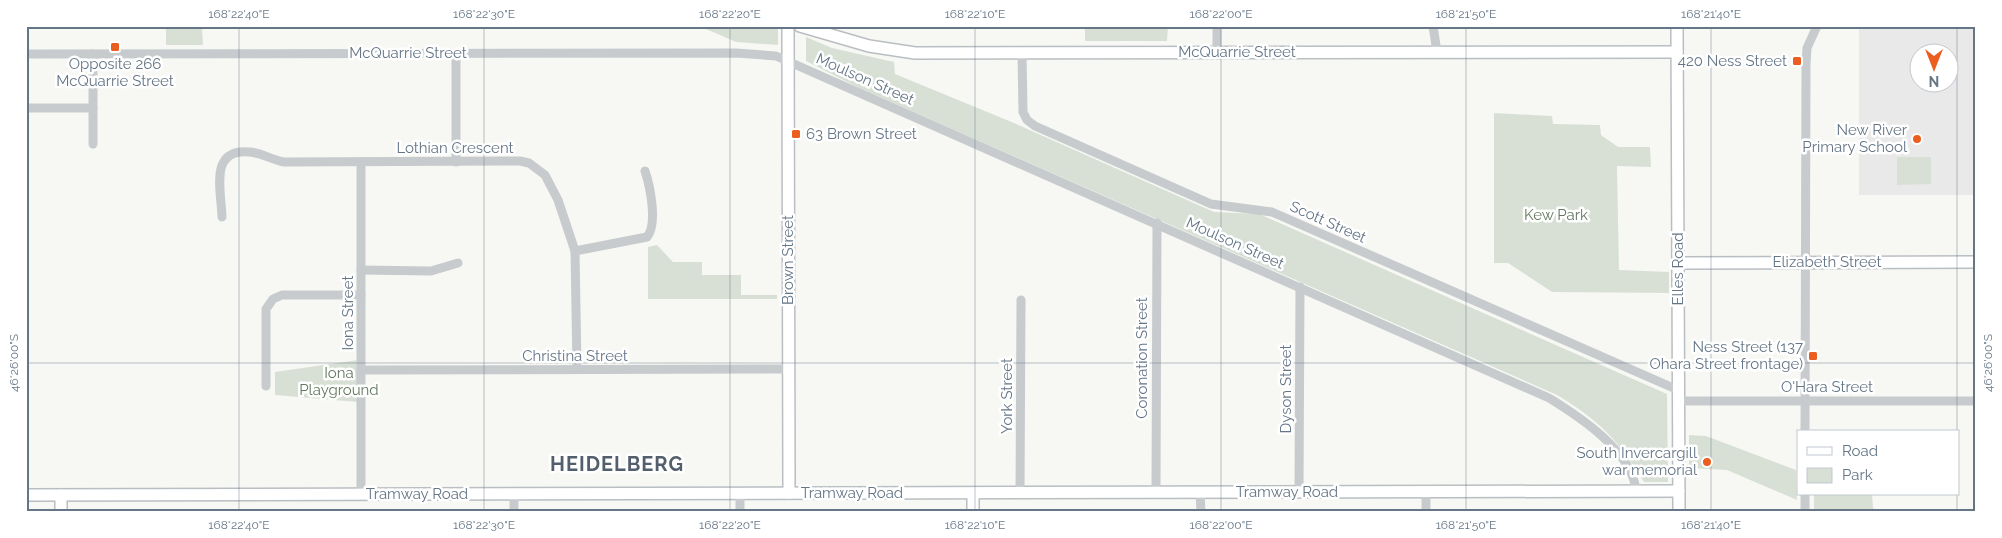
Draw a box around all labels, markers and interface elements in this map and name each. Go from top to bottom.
text: 168°22'40"E [208,7,270,21]
text: 168°22'30"E [453,7,515,21]
text: 168°22'20"E [699,7,761,21]
text: 168°22'10"E [945,7,1005,21]
text: 168°22'00"E [1190,7,1252,21]
text: 168°21'50"E [1436,7,1496,21]
text: 168°21'40"E [1681,7,1741,21]
marker: Opposite 266 McQuarrie Street [109,41,121,53]
north arrow [1910,42,1960,92]
street label: McQuarrie Street [1178,43,1296,61]
street label: McQuarrie Street [349,44,467,62]
street label: Moulson Street [813,49,917,109]
place label: 420 Ness Street [1678,52,1787,70]
place label: Opposite 266 McQuarrie Street [56,55,174,90]
marker: 420 Ness Street [1791,55,1803,67]
text: N [1929,73,1939,89]
place label: New River Primary School [1802,121,1908,156]
place label: 63 Brown Street [806,125,917,143]
marker: 63 Brown Street [790,128,802,140]
marker: New River Primary School [1911,133,1923,145]
street label: Lothian Crescent [396,139,514,157]
street label: Scott Street [1287,197,1369,247]
park label: Kew Park [1524,206,1588,224]
street label: Moulson Street [1183,213,1287,273]
street label: Brown Street [779,215,797,305]
street label: Elles Road [1669,232,1687,306]
street label: Elizabeth Street [1772,253,1882,271]
street label: Iona Street [339,276,357,350]
street label: Coronation Street [1133,297,1151,419]
text: 46°26'00"S [7,334,21,392]
text: 46°26'00"S [1981,334,1995,392]
place label: Ness Street (137 Ohara Street frontage) [1650,338,1803,373]
street label: Dyson Street [1277,345,1295,433]
street label: Christina Street [522,347,628,365]
marker: Ness Street (137 Ohara Street frontage) [1807,350,1819,362]
street label: York Street [998,358,1016,434]
park label: Iona Playground [299,364,379,399]
street label: O'Hara Street [1781,378,1873,396]
legend [1797,430,1960,496]
text: Road [1842,442,1878,460]
place label: South Invercargill war memorial [1576,444,1698,479]
district label: HEIDELBERG [550,452,684,476]
marker: South Invercargill war memorial [1701,456,1713,468]
text: Park [1842,466,1873,484]
street label: Tramway Road [1236,483,1338,501]
street label: Tramway Road [801,484,903,502]
street label: Tramway Road [366,485,468,503]
text: 168°22'40"E [208,518,270,532]
text: 168°22'30"E [453,518,515,532]
text: 168°22'20"E [699,518,761,532]
text: 168°22'10"E [945,518,1005,532]
text: 168°22'00"E [1190,518,1252,532]
text: 168°21'50"E [1436,518,1496,532]
text: 168°21'40"E [1681,518,1741,532]

